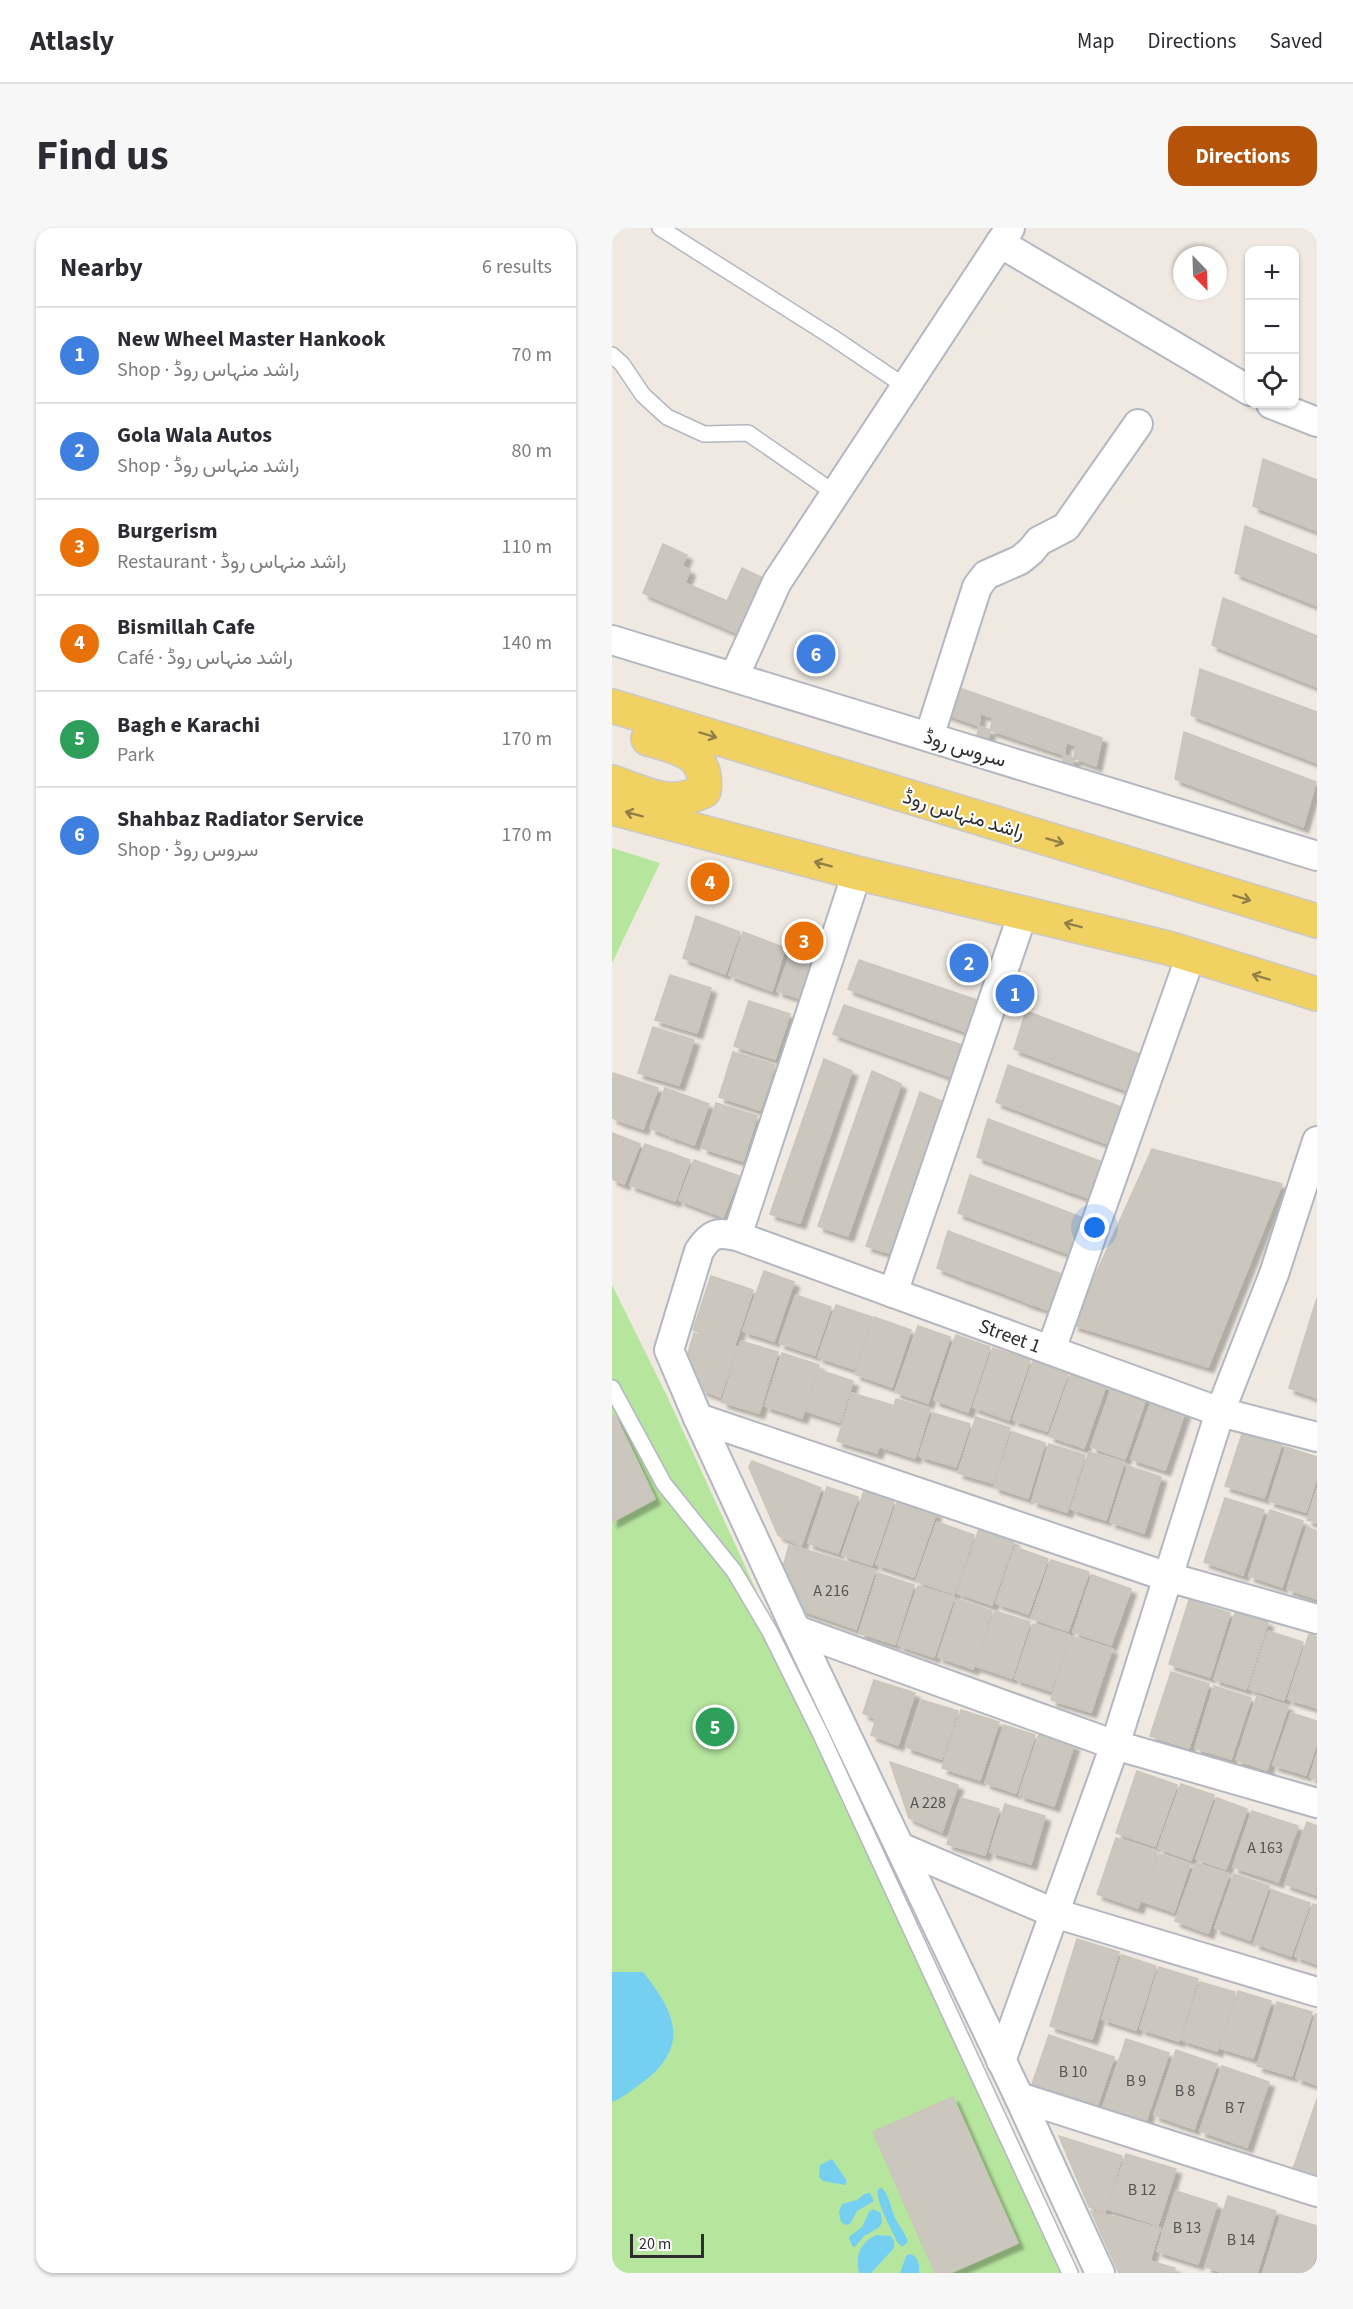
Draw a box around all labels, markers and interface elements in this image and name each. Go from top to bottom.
text: Atlasly [30,21,114,61]
text: Map [1077,26,1115,56]
text: Directions [1148,26,1236,56]
text: Saved [1269,26,1323,56]
text: Find us [36,126,169,186]
button: Directions [1168,126,1317,186]
north arrow [1173,246,1227,300]
map controls [1245,246,1299,408]
button: + [1245,246,1299,300]
text: Nearby [60,249,143,286]
text: 6 results [482,253,552,281]
button: − [1245,300,1299,354]
text: New Wheel Master Hankook [117,323,385,355]
text: 1 [74,341,85,369]
text: 70 m [512,341,552,369]
button: locate [1245,354,1299,408]
text: Shop · راشد منہاس روڈ [117,356,299,384]
text: Gola Wala Autos [117,419,272,451]
text: 2 [74,437,85,465]
text: 80 m [512,437,552,465]
text: Shop · راشد منہاس روڈ [117,452,299,480]
text: Burgerism [117,515,218,547]
text: 3 [74,533,85,561]
text: 110 m [502,533,552,561]
text: Restaurant · راشد منہاس روڈ [117,548,346,576]
text: Bismillah Cafe [117,611,255,643]
text: 4 [74,629,85,657]
text: 140 m [502,629,552,657]
pin: 6 [796,632,836,676]
text: Café · راشد منہاس روڈ [117,644,293,672]
text: Bagh e Karachi [117,709,260,741]
street label: سروس روڈ [920,723,1009,775]
text: 5 [74,725,85,753]
text: 170 m [502,725,552,753]
one-way arrow [698,731,717,742]
text: Park [117,741,154,769]
street label: راشد منہاس روڈ [899,783,1028,847]
text: Shahbaz Radiator Service [117,803,364,835]
one-way arrow [625,808,644,819]
text: 6 [74,821,85,849]
text: 170 m [502,821,552,849]
text: Shop · سروس روڈ [117,836,258,864]
one-way arrow [1045,836,1064,847]
one-way arrow [813,857,832,869]
pin: 4 [690,860,730,904]
one-way arrow [1232,893,1251,904]
pin: 3 [784,918,824,964]
one-way arrow [1064,919,1083,931]
pin: 2 [950,940,988,986]
one-way arrow [1252,971,1271,982]
pin: 1 [996,972,1034,1017]
your location [1080,1213,1109,1242]
street label: Street 1 [975,1312,1045,1361]
house number: A 216 [813,1580,849,1602]
pin: 5 [696,1704,734,1750]
house number: A 228 [910,1792,946,1814]
house number: A 163 [1247,1837,1283,1859]
house number: B 10 [1059,2061,1087,2083]
house number: B 9 [1126,2070,1146,2092]
house number: B 8 [1175,2080,1195,2102]
house number: B 7 [1225,2097,1245,2119]
house number: B 12 [1128,2179,1156,2201]
house number: B 13 [1173,2217,1201,2239]
house number: B 14 [1227,2229,1255,2251]
scale bar [630,2231,704,2258]
text: 20 m [639,2233,671,2255]

